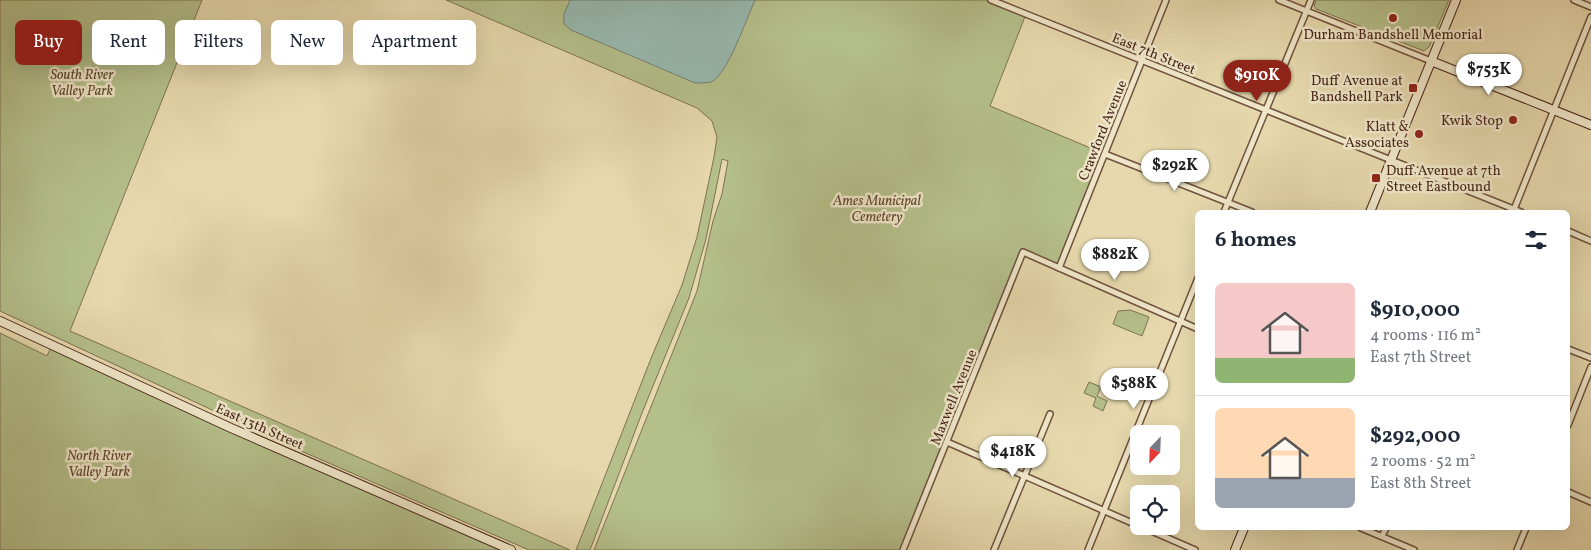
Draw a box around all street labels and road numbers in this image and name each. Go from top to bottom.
street label: East 7th Street [1109,29,1198,80]
street label: Crawford Avenue [1075,77,1132,184]
street label: Maxwell Avenue [927,347,982,448]
street label: East 13th Street [212,399,306,455]

